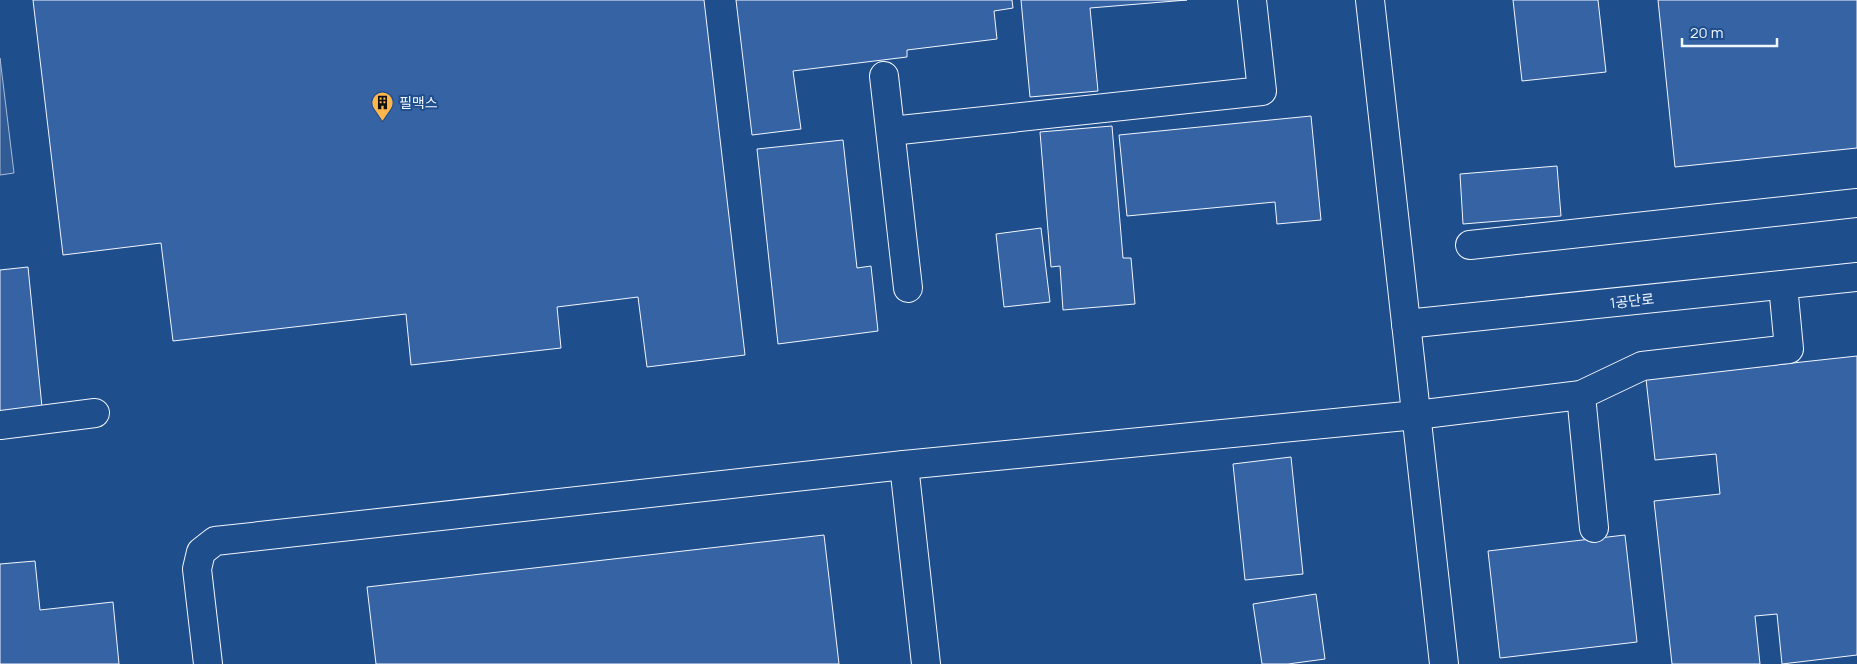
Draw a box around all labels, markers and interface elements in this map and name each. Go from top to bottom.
scale bar [1682,15,1777,47]
text: 20 m [1690,22,1723,43]
building icon: 필맥스 [371,91,395,122]
place label: 필맥스 [399,93,438,112]
street label: 1공단로 [1609,289,1655,312]

